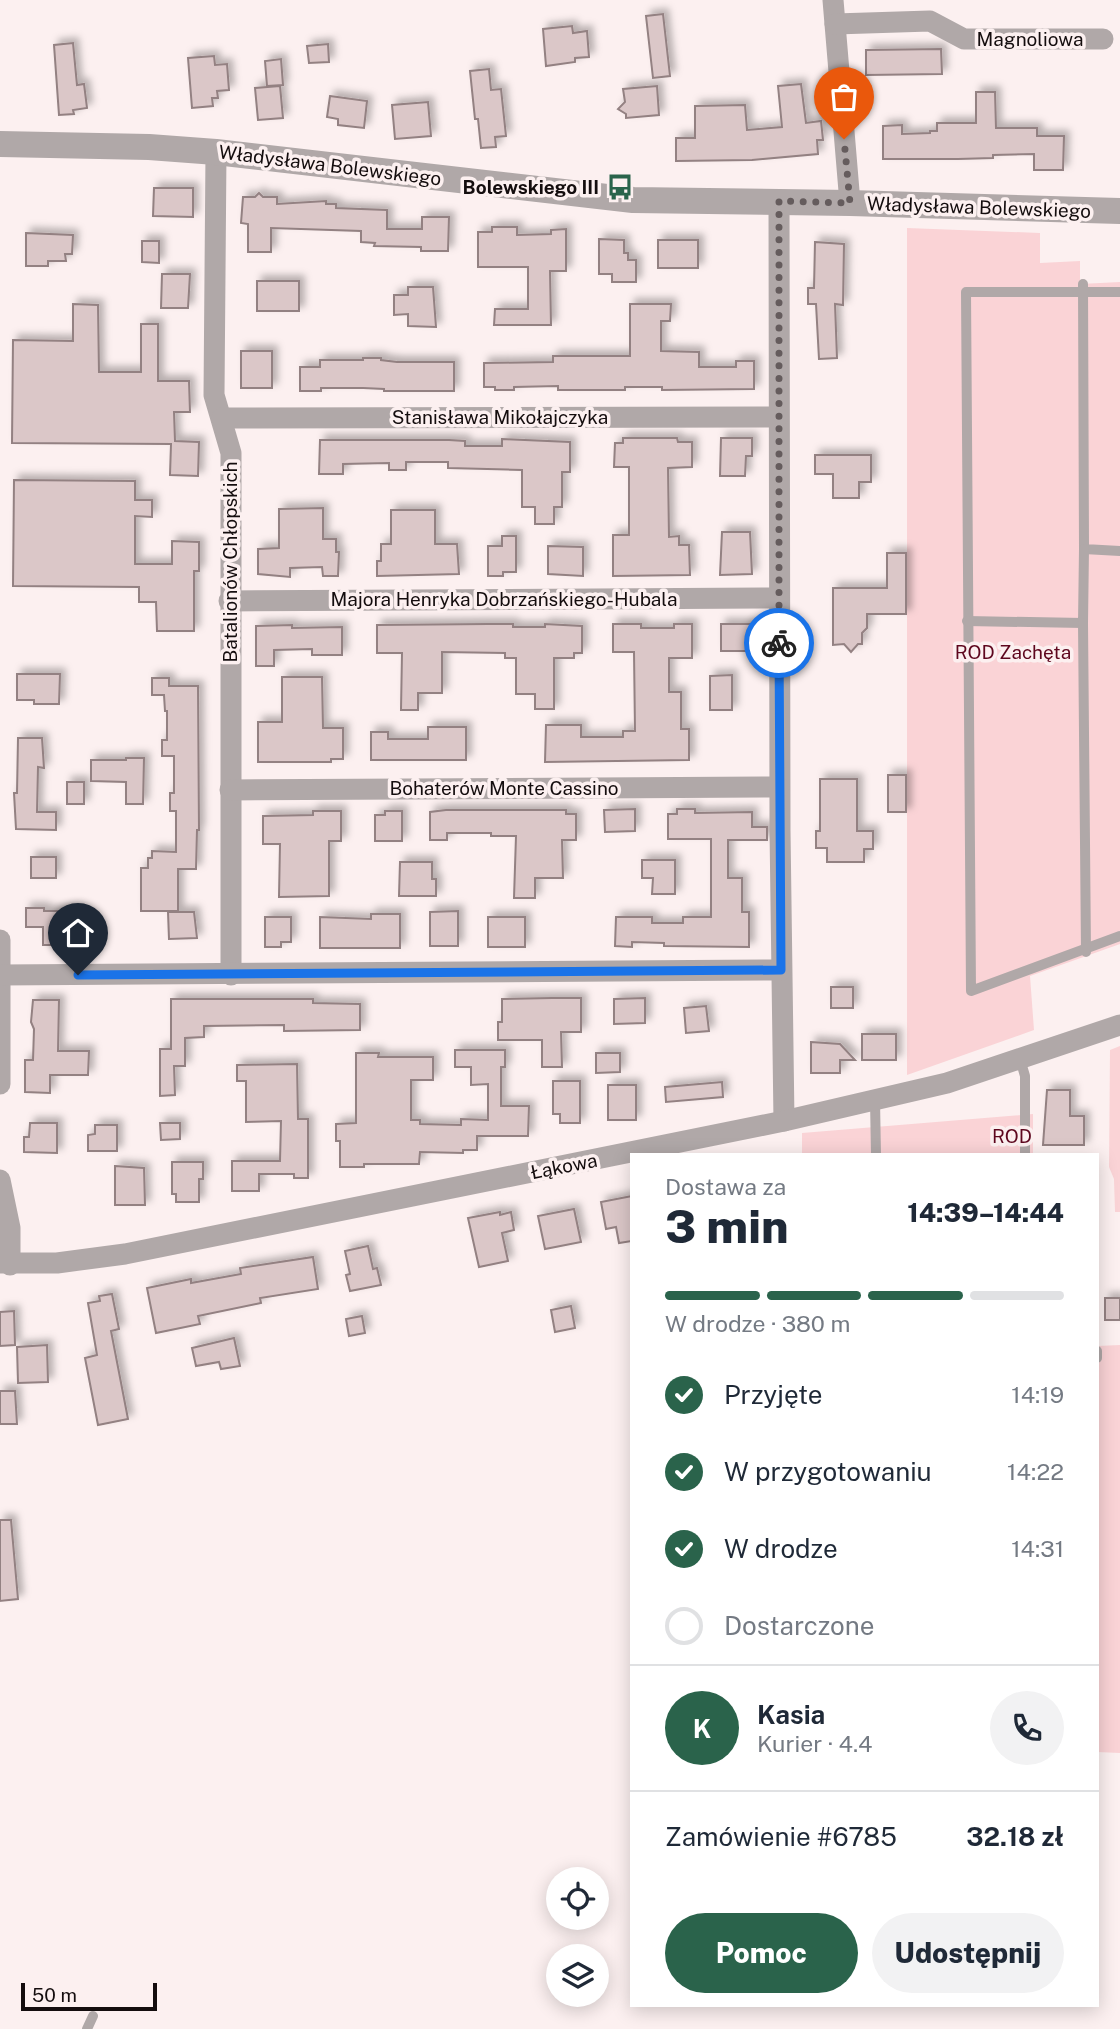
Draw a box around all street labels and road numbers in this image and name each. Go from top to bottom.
street label: Magnoliowa [977,28,1083,50]
street label: Władysława Bolewskiego [217,140,443,190]
street label: Władysława Bolewskiego [867,192,1091,222]
street label: Stanisława Mikołajczyka [392,406,608,428]
street label: Batalionów Chłopskich [219,461,241,663]
street label: Majora Henryka Dobrzańskiego-Hubala [330,588,678,610]
street label: Bohaterów Monte Cassino [389,777,619,799]
street label: Łąkowa [529,1149,599,1183]

